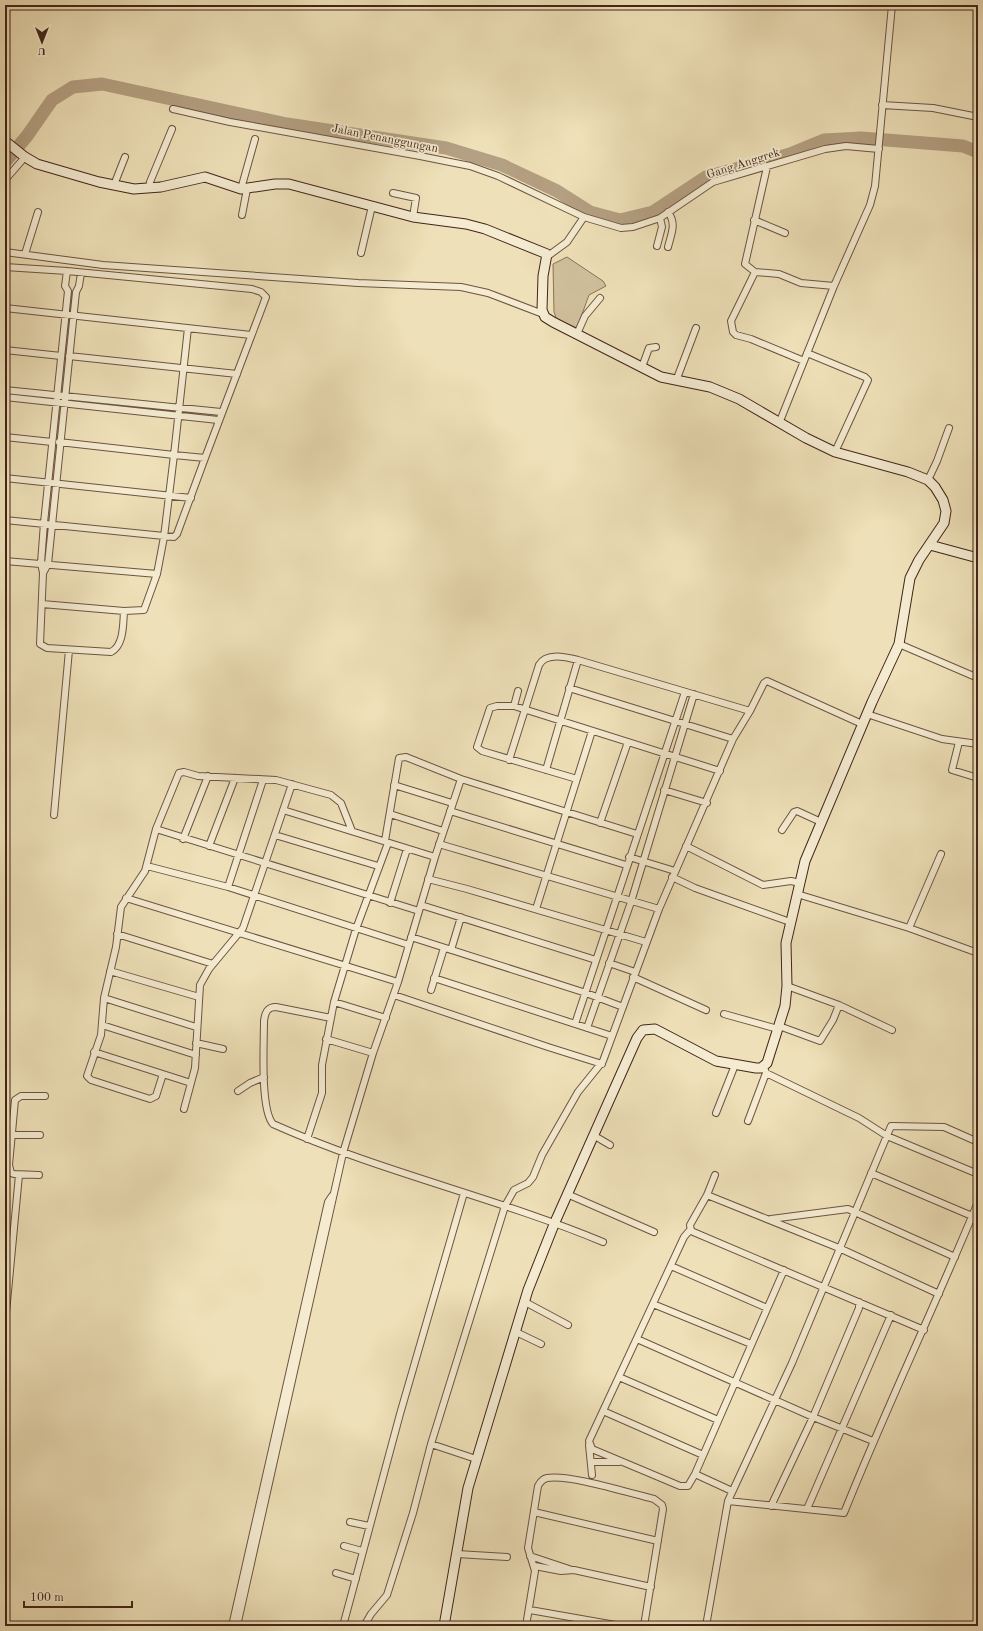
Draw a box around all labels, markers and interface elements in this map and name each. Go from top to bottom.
north arrow [22,22,62,62]
text: U [37,45,46,56]
street label: Jalan Penanggungan [331,123,440,155]
street label: Gang Anggrek [705,146,781,181]
scale bar [24,1583,132,1609]
text: 100 m [30,1592,64,1604]

